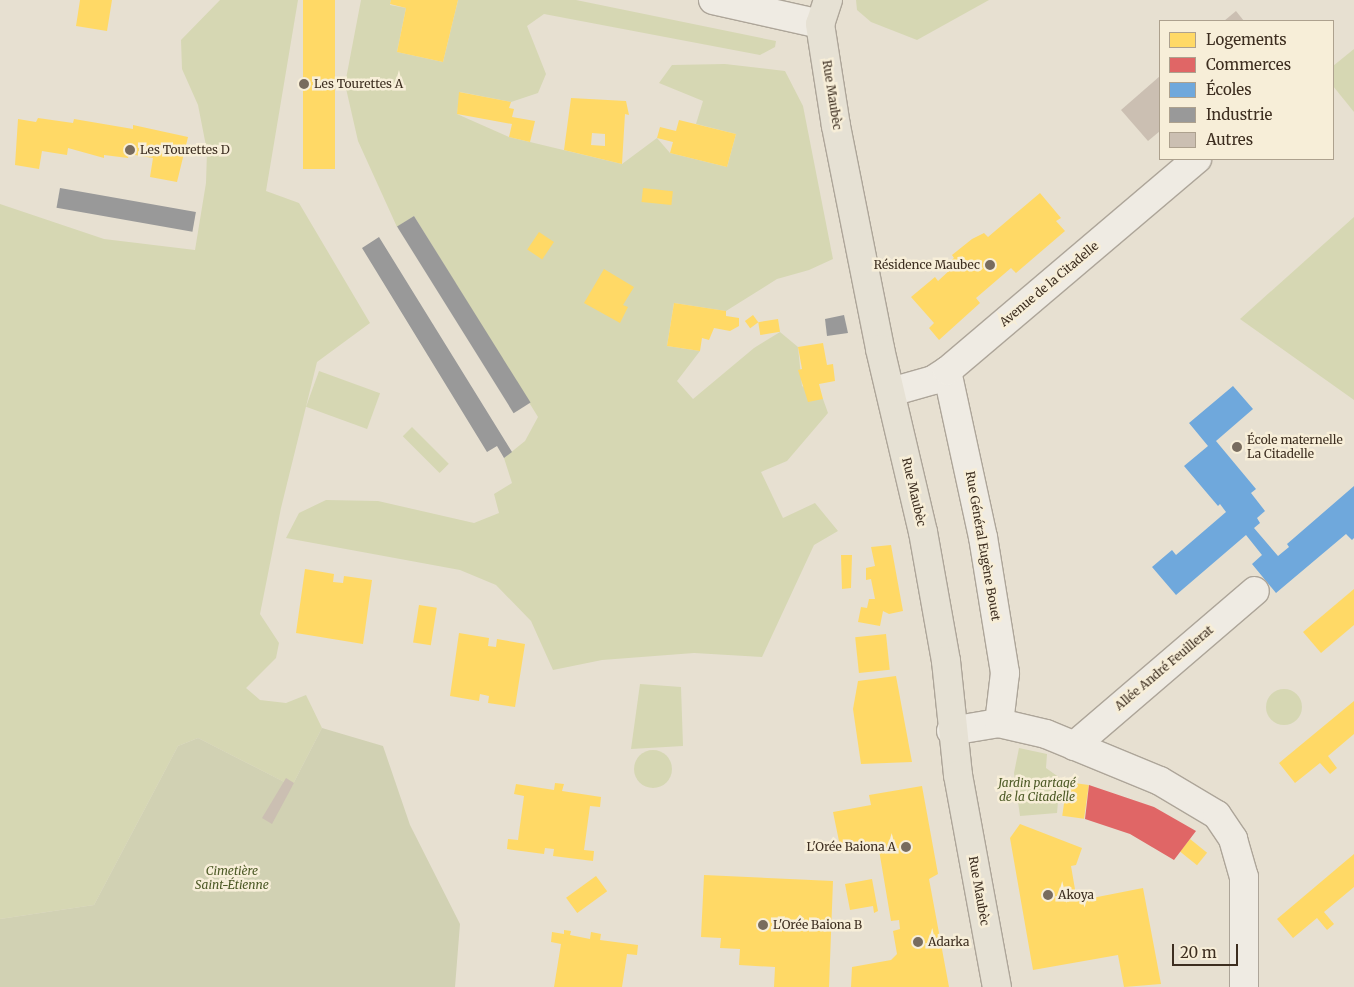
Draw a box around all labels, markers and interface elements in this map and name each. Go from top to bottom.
legend [1159,20,1334,160]
text: Logements [1206,30,1287,49]
text: Commerces [1206,55,1291,74]
street label: Rue Maubèc [819,59,845,131]
place label: Les Tourettes A [314,77,403,91]
marker: Les Tourettes A [298,78,310,90]
text: Écoles [1206,80,1252,99]
text: Industrie [1206,105,1272,124]
text: Autres [1206,130,1253,149]
place label: Les Tourettes D [140,143,230,157]
marker: Les Tourettes D [124,144,136,156]
street label: Avenue de la Citadelle [997,239,1101,329]
place label: Résidence Maubec [874,258,980,272]
marker: Résidence Maubec [984,259,996,271]
place label: École maternelle La Citadelle [1247,433,1343,461]
marker: École maternelle La Citadelle [1231,441,1243,453]
street label: Rue Maubèc [899,456,929,528]
street label: Rue Général Eugène Bouet [963,470,1003,622]
street label: Allée André Feuillerat [1112,623,1216,713]
park label: Jardin partagé de la Citadelle [998,776,1076,804]
place label: L'Orée Baiona A [807,840,896,854]
marker: L'Orée Baiona A [900,841,912,853]
street label: Rue Maubèc [966,855,992,927]
park label: Cimetière Saint-Étienne [195,864,269,892]
place label: Akoya [1058,888,1094,902]
marker: Akoya [1042,889,1054,901]
place label: L'Orée Baiona B [773,918,862,932]
marker: L'Orée Baiona B [757,919,769,931]
scale bar [1174,934,1240,966]
place label: Adarka [928,935,969,949]
marker: Adarka [912,936,924,948]
text: 20 m [1180,943,1217,962]

